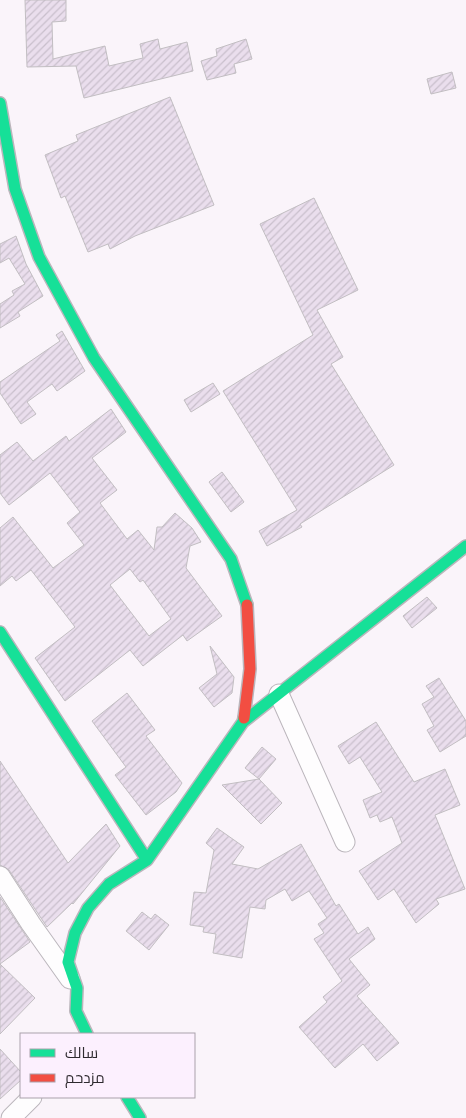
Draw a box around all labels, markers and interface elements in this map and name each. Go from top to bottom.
legend [20,1033,195,1098]
text: سالك [65,1042,98,1062]
text: مزدحم [65,1067,105,1088]

